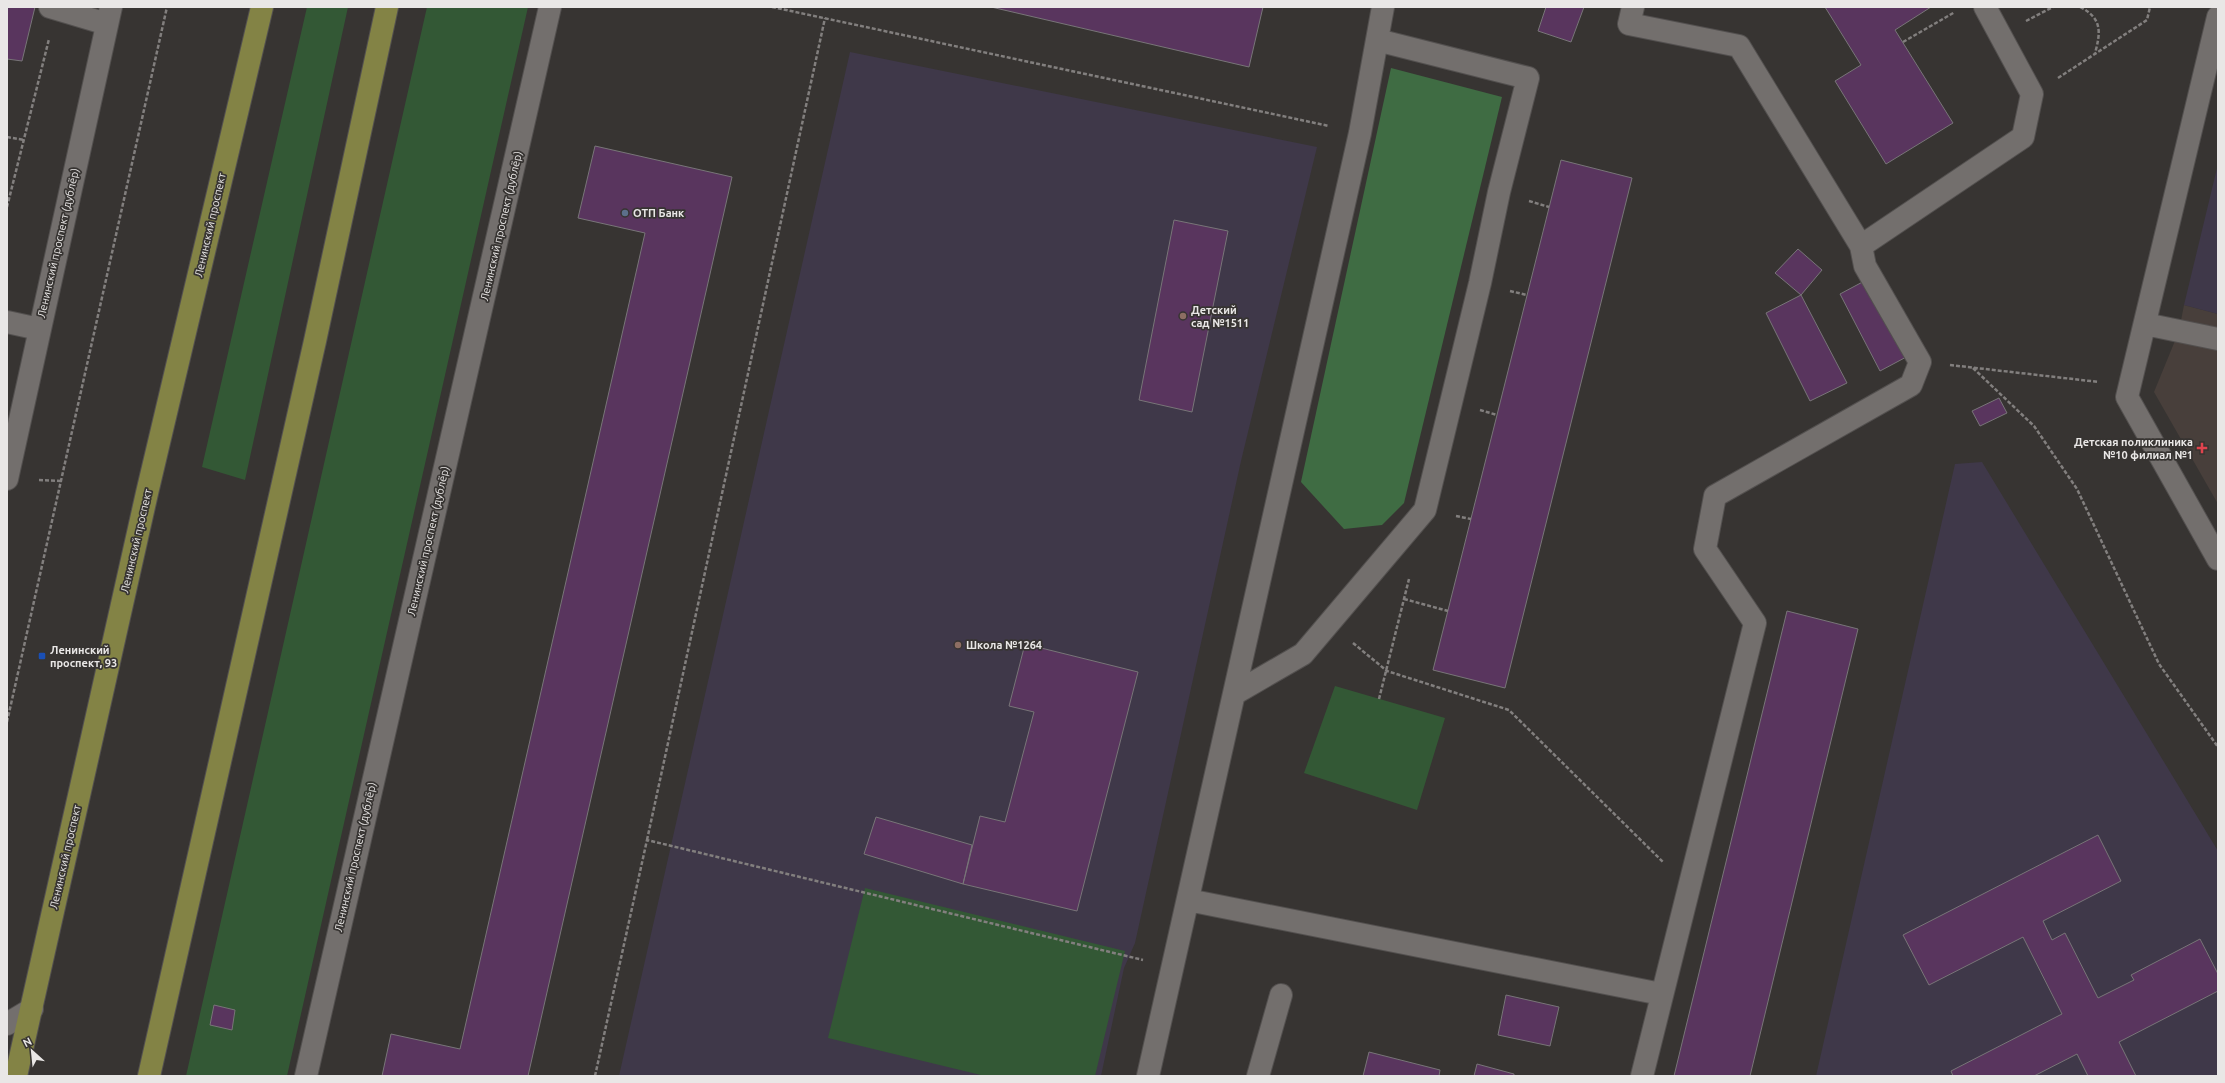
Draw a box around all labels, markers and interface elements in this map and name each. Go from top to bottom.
street label: Ленинский проспект (дублёр) [478,150,525,302]
street label: Ленинский проспект (дублёр) [35,167,82,319]
street label: Ленинский проспект [192,172,228,278]
place label: ОТП Банк [633,207,685,219]
marker: ОТП Банк [620,208,630,218]
place label: Детский сад №1511 [1191,304,1249,329]
marker: Детский сад №1511 [1178,311,1188,321]
place label: Детская поликлиника №10 филиал №1 [2074,436,2193,461]
marker: Детская поликлиника №10 филиал №1 [2196,442,2208,454]
street label: Ленинский проспект (дублёр) [405,465,452,617]
street label: Ленинский проспект [118,488,154,594]
place label: Школа №1264 [966,639,1042,651]
marker: Школа №1264 [953,640,963,650]
place label: Ленинский проспект, 93 [50,644,117,669]
marker: Ленинский проспект, 93 [37,651,47,661]
street label: Ленинский проспект (дублёр) [332,781,379,933]
street label: Ленинский проспект [47,804,83,910]
north arrow [12,1031,52,1071]
text: N [21,1035,34,1049]

